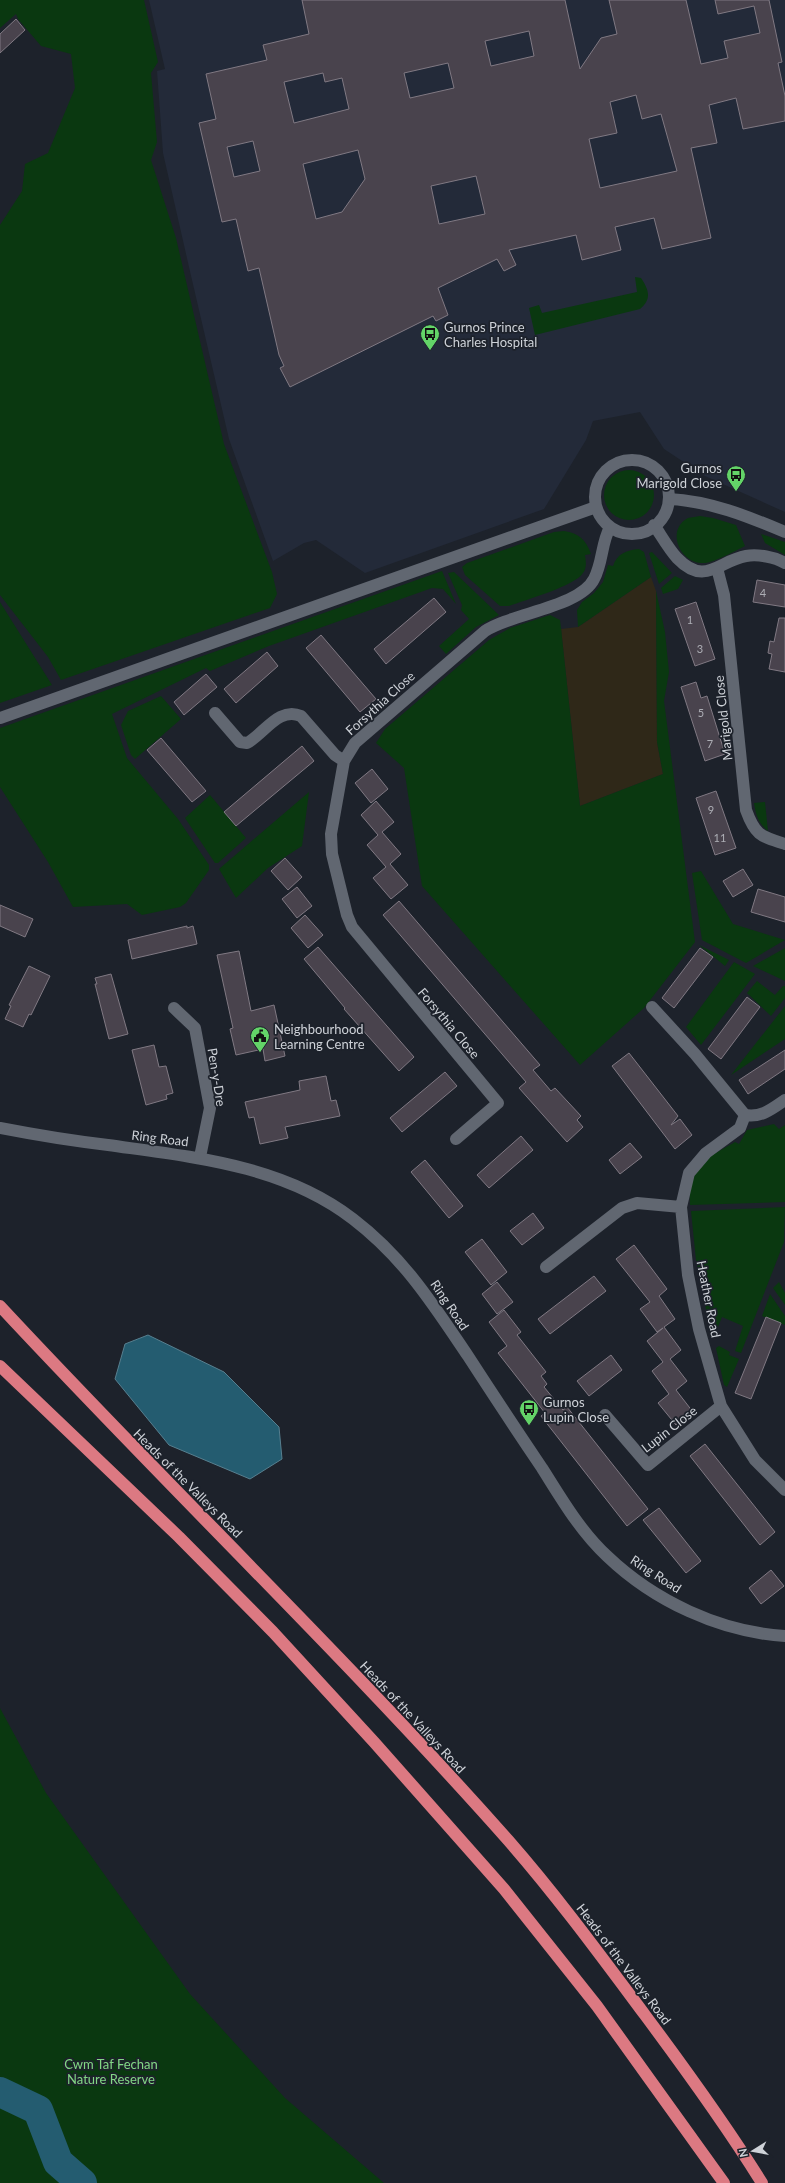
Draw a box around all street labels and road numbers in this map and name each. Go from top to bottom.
street label: Forsythia Close [342,668,418,738]
street label: Marigold Close [711,675,735,761]
street label: Forsythia Close [415,984,483,1062]
street label: Pen-y-Dre [204,1047,230,1108]
street label: Ring Road [131,1127,189,1149]
street label: Heather Road [694,1259,724,1339]
street label: Ring Road [427,1277,473,1333]
street label: Lupin Close [638,1402,700,1456]
street label: Heads of the Valleys Road [130,1425,246,1541]
street label: Ring Road [628,1552,684,1596]
street label: Heads of the Valleys Road [357,1658,469,1776]
street label: Heads of the Valleys Road [573,1900,675,2028]

